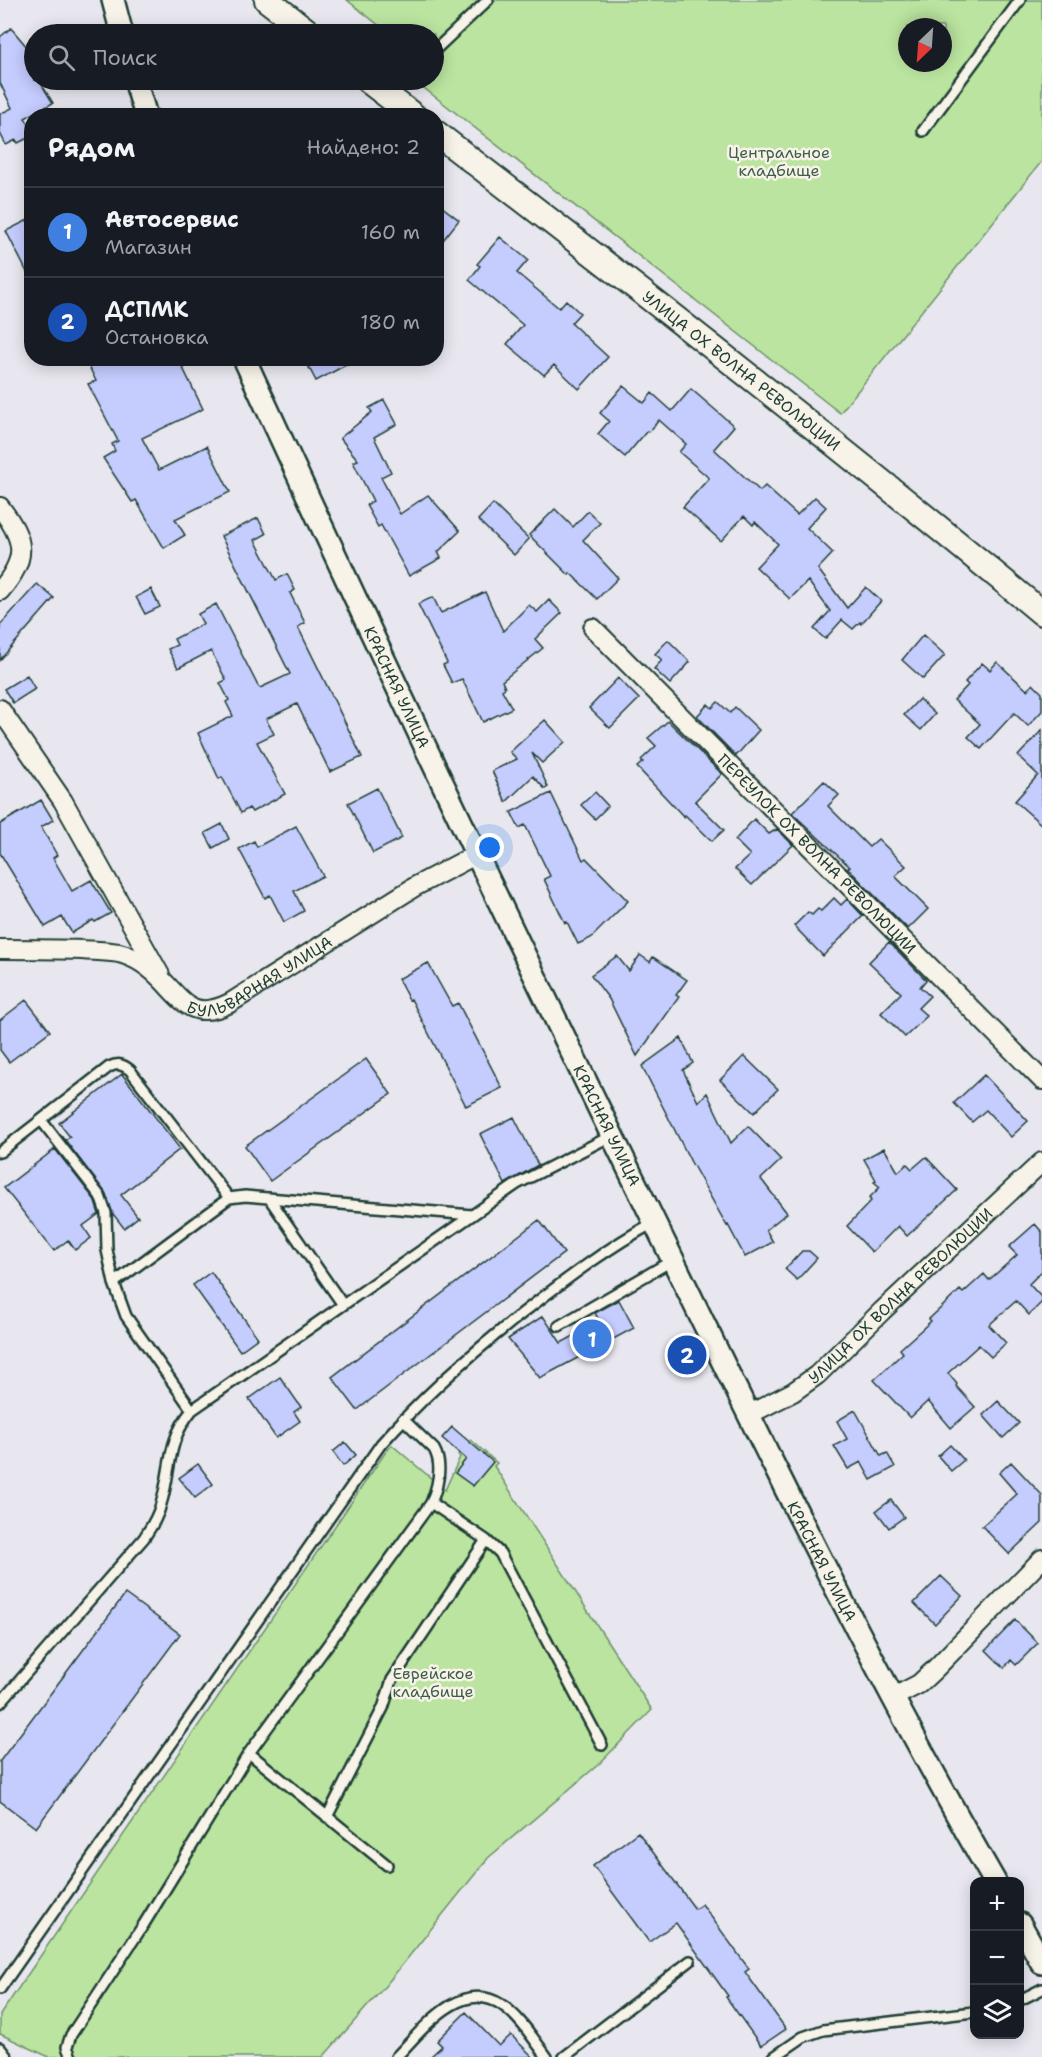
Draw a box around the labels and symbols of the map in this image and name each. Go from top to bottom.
north arrow [898,18,952,72]
park label: Центральное кладбище [728,142,830,181]
street label: УЛИЦА ОХ ВОЛНА РЕВОЛЮЦИИ [638,286,845,455]
street label: КРАСНАЯ УЛИЦА [359,623,435,751]
street label: ПЕРЕУЛОК ОХ ВОЛНА РЕВОЛЮЦИИ [713,749,921,958]
your location [475,833,504,862]
street label: БУЛЬВАРНАЯ УЛИЦА [183,931,336,1021]
street label: КРАСНАЯ УЛИЦА [569,1061,646,1189]
street label: УЛИЦА ОХ ВОЛНА РЕВОЛЮЦИИ [804,1203,997,1388]
pin: 1 [572,1316,612,1362]
pin: 2 [668,1332,706,1378]
street label: КРАСНАЯ УЛИЦА [783,1498,862,1625]
park label: Еврейское кладбище [392,1663,474,1702]

